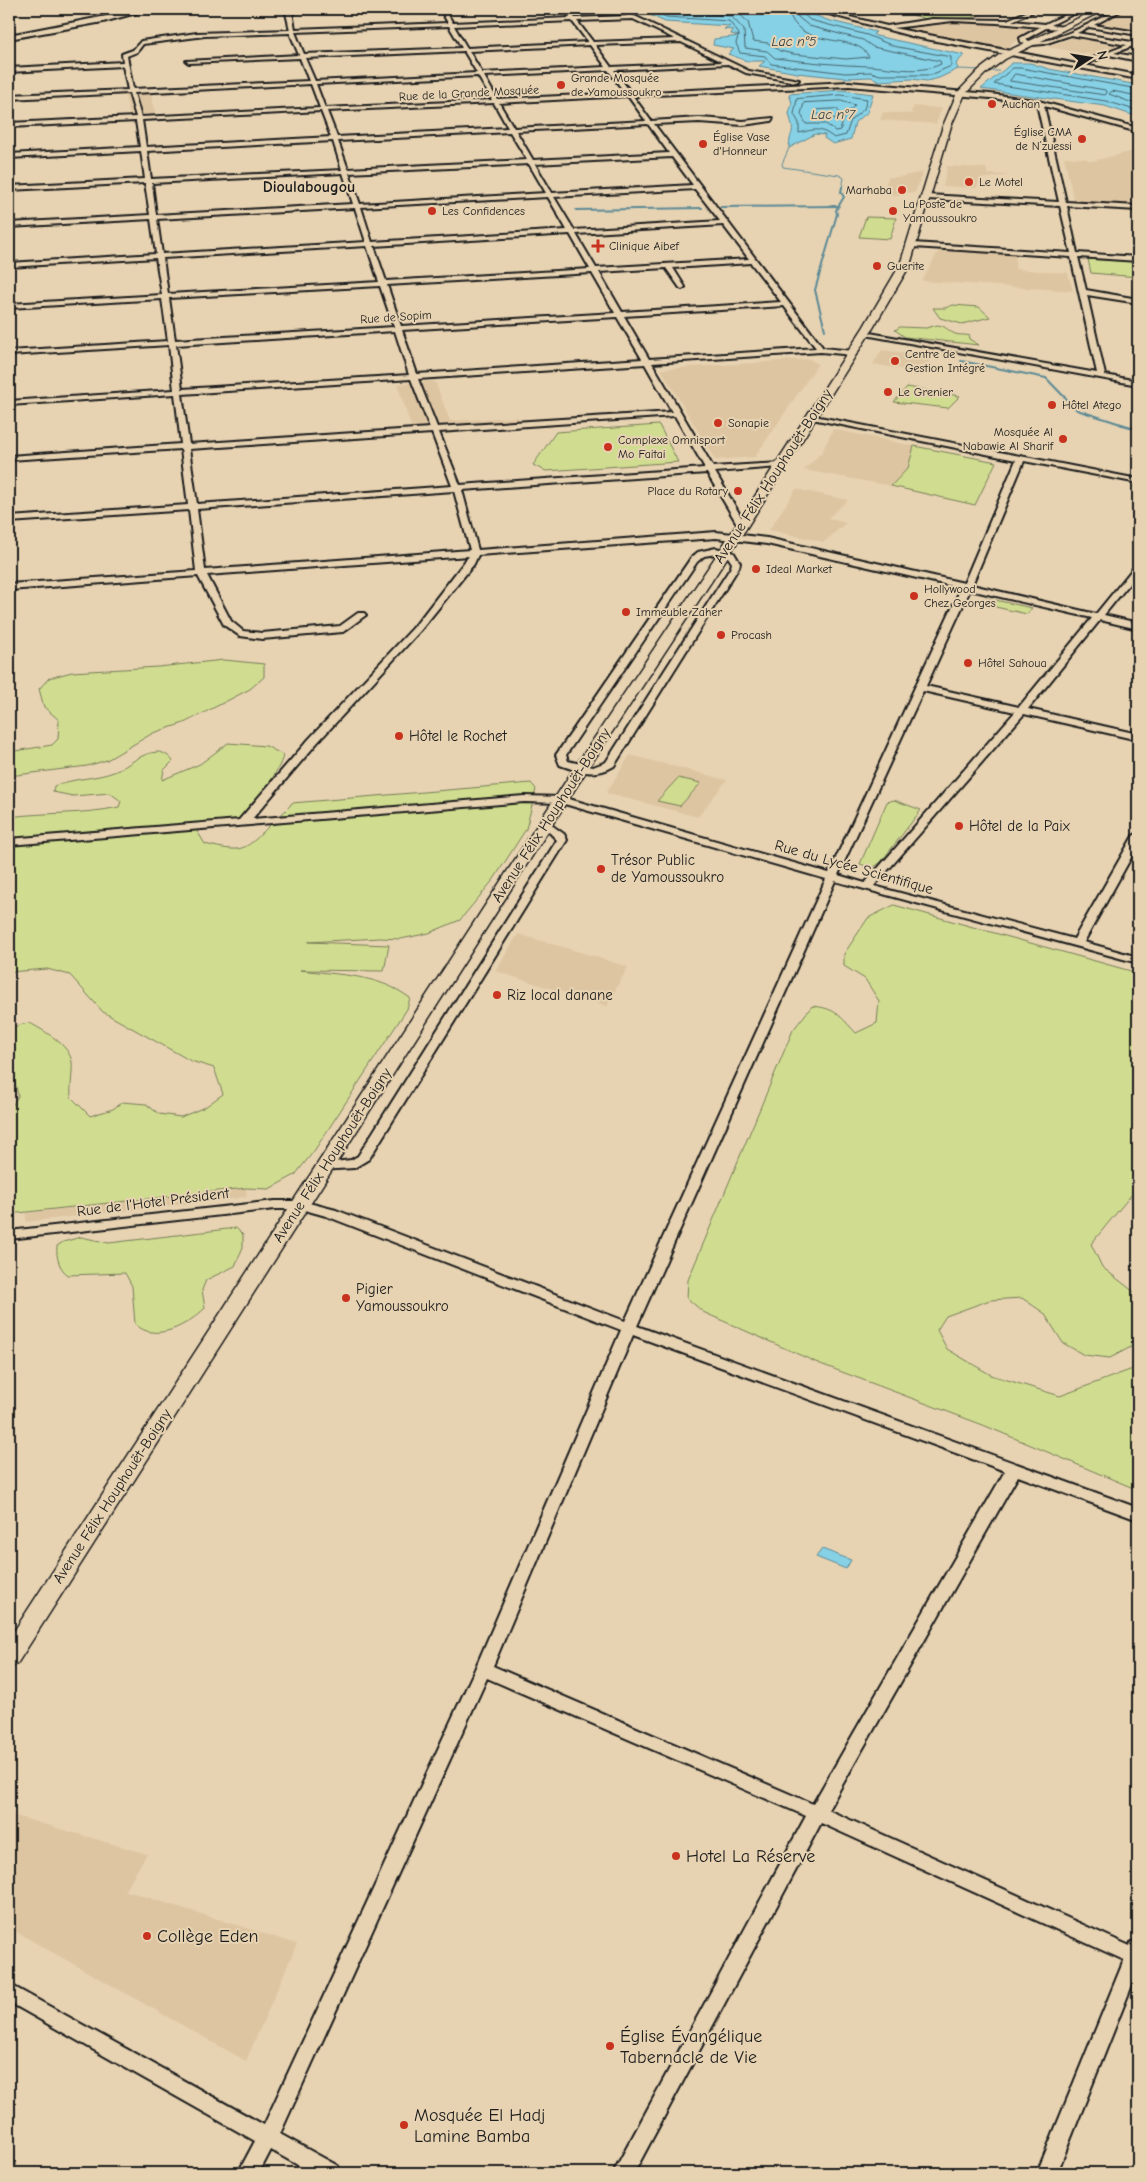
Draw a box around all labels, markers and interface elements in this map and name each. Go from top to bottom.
north arrow [1064,32,1114,82]
water label: Lac n°5 [772,33,817,50]
text: N [1093,49,1111,62]
place label: Grande Mosquée de Yamoussoukro [571,71,662,99]
marker: Grande Mosquée de Yamoussoukro [555,79,567,91]
street label: Rue de la Grande Mosquée [398,82,540,104]
place label: Auchan [1002,97,1040,111]
marker: Auchan [986,98,998,110]
water label: Lac n°7 [811,106,856,123]
place label: Église CMA de N’zuessi [1014,125,1072,153]
place label: Église Vase d'Honneur [713,130,770,158]
marker: Église CMA de N’zuessi [1076,133,1088,145]
marker: Église Vase d'Honneur [697,138,709,150]
place label: Le Motel [979,175,1023,189]
marker: Le Motel [963,176,975,188]
district label: Dioulabougou [263,178,355,196]
place label: Marhaba [846,183,892,197]
marker: Marhaba [896,184,908,196]
place label: La Poste de Yamoussoukro [903,197,977,225]
place label: Les Confidences [442,204,525,218]
marker: Les Confidences [426,205,438,217]
marker: La Poste de Yamoussoukro [887,205,899,217]
marker: Clinique Aibef [591,239,605,253]
place label: Clinique Aibef [609,239,680,253]
place label: Guerite [887,259,924,273]
marker: Guerite [871,260,883,272]
street label: Rue de Sopim [360,308,432,326]
place label: Centre de Gestion Intégré [905,347,985,375]
marker: Centre de Gestion Intégré [889,355,901,367]
street label: Avenue Félix Houphouët-Boigny [710,385,836,567]
place label: Le Grenier [898,385,953,399]
marker: Le Grenier [882,386,894,398]
place label: Hôtel Atego [1062,398,1121,412]
marker: Hôtel Atego [1046,399,1058,411]
place label: Sonapie [728,416,769,430]
marker: Sonapie [712,417,724,429]
place label: Mosquée Al Nabawie Al Sharif [963,425,1054,453]
place label: Complexe Omnisport Mo Faitai [618,433,726,461]
marker: Mosquée Al Nabawie Al Sharif [1057,433,1069,445]
marker: Complexe Omnisport Mo Faitai [602,441,614,453]
place label: Place du Rotary [648,484,729,498]
marker: Place du Rotary [732,485,744,497]
place label: Ideal Market [766,562,832,576]
marker: Ideal Market [750,563,762,575]
place label: Hollywood Chez Georges [924,582,996,610]
marker: Hollywood Chez Georges [908,590,920,602]
place label: Immeuble Zaher [636,605,722,619]
marker: Immeuble Zaher [620,606,632,618]
place label: Procash [731,628,772,642]
marker: Procash [715,629,727,641]
place label: Hôtel Sahoua [978,656,1047,670]
marker: Hôtel Sahoua [962,657,974,669]
street label: Avenue Félix Houphouët-Boigny [488,724,614,906]
place label: Hôtel le Rochet [409,727,508,745]
marker: Hôtel le Rochet [393,730,405,742]
place label: Hôtel de la Paix [969,817,1071,835]
marker: Hôtel de la Paix [953,820,965,832]
street label: Rue du Lycée Scientifique [773,836,936,898]
place label: Trésor Public de Yamoussoukro [611,851,724,886]
marker: Trésor Public de Yamoussoukro [595,863,607,875]
place label: Riz local danane [507,986,613,1004]
marker: Riz local danane [491,989,503,1001]
street label: Avenue Félix Houphouët-Boigny [269,1064,395,1246]
street label: Rue de l'Hotel Président [76,1184,231,1220]
place label: Pigier Yamoussoukro [356,1280,449,1315]
marker: Pigier Yamoussoukro [340,1292,352,1304]
street label: Avenue Félix Houphouët-Boigny [49,1405,175,1587]
place label: Hotel La Réserve [686,1846,815,1867]
marker: Hotel La Réserve [670,1850,682,1862]
place label: Collège Eden [157,1926,258,1947]
marker: Collège Eden [141,1930,153,1942]
place label: Église Évangélique Tabernacle de Vie [620,2025,762,2068]
marker: Église Évangélique Tabernacle de Vie [604,2040,616,2052]
place label: Mosquée El Hadj Lamine Bamba [414,2105,545,2147]
marker: Mosquée El Hadj Lamine Bamba [398,2119,410,2131]

